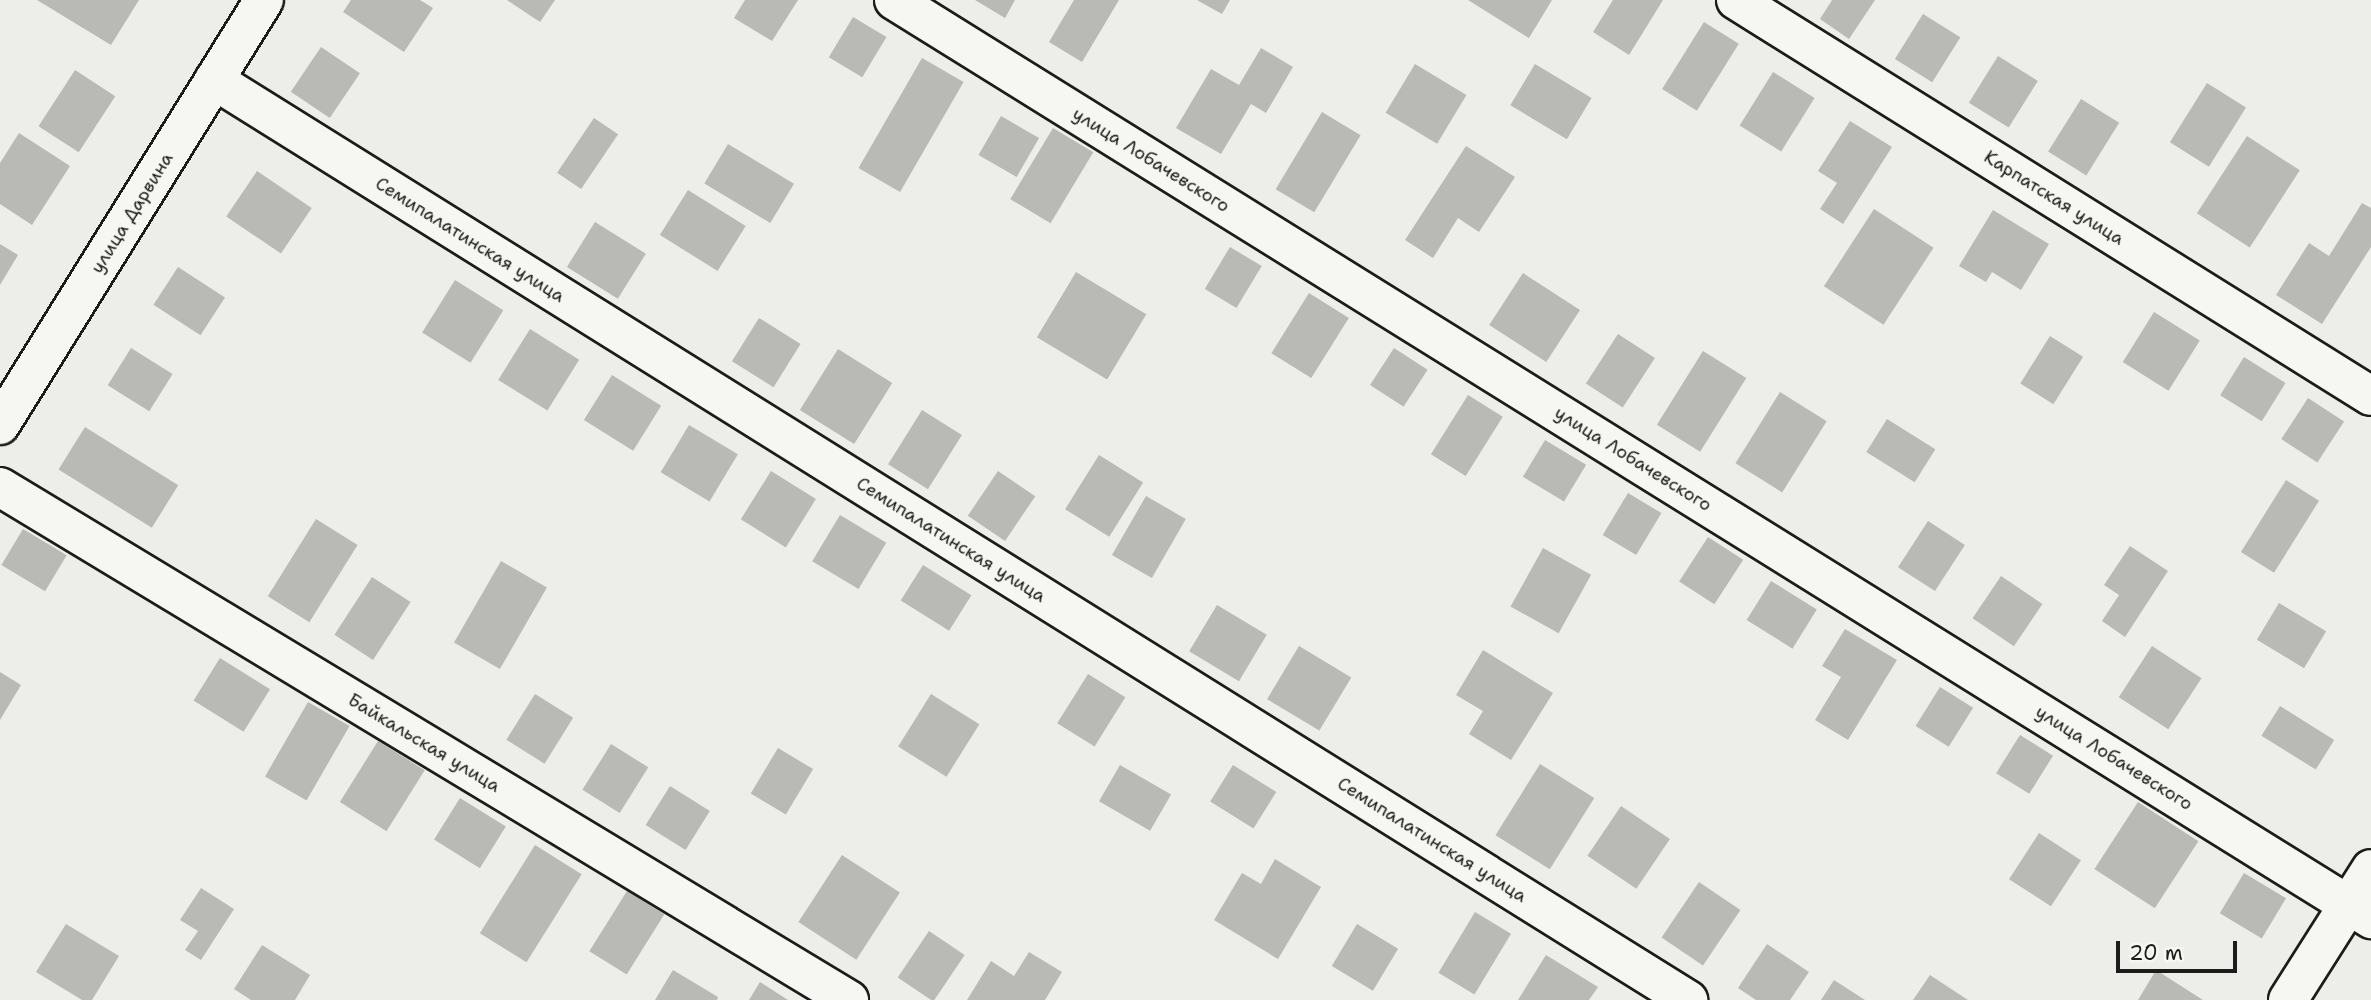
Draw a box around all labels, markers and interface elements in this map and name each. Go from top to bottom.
street label: улица Лобачевского [1069,103,1233,217]
street label: Карпатская улица [1980,146,2128,250]
street label: улица Дарвина [86,149,178,277]
street label: Семипалатинская улица [371,173,569,307]
street label: улица Лобачевского [1551,402,1715,516]
street label: Семипалатинская улица [852,473,1050,607]
street label: Байкальская улица [344,689,504,797]
street label: улица Лобачевского [2032,701,2196,815]
street label: Семипалатинская улица [1333,773,1531,907]
scale bar [2119,926,2240,970]
text: 20 m [2129,939,2183,967]

